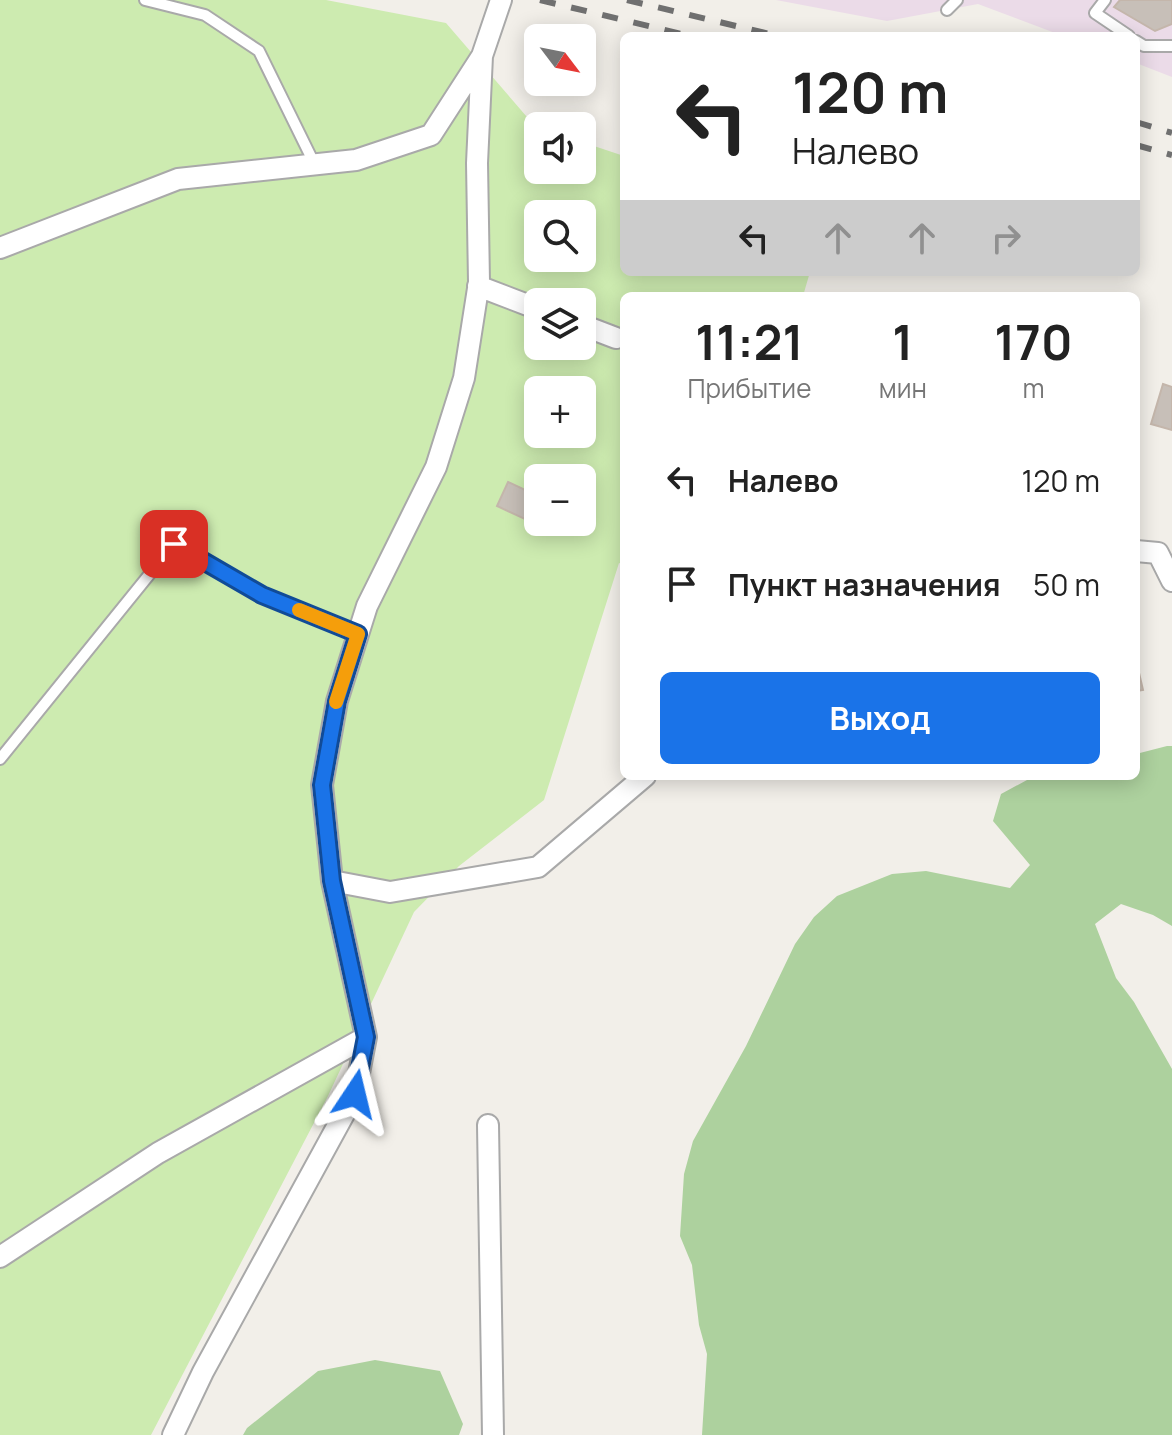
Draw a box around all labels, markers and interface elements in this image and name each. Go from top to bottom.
north arrow [524,24,596,96]
map controls [524,24,596,536]
text: 120 m [792,53,948,130]
icon: left [660,64,764,168]
button: sound [524,112,596,184]
text: Налево [792,126,919,175]
button: search [524,200,596,272]
icon: left [732,216,776,260]
icon: ahead [816,216,860,260]
icon: ahead [900,216,944,260]
icon: right [984,216,1028,260]
button: layers [524,288,596,360]
text: 11:21 [695,309,803,374]
text: 1 [892,309,913,374]
text: 170 [994,309,1073,374]
text: Прибытие [687,370,811,406]
text: мин [879,370,927,406]
text: m [1022,370,1044,406]
button: + [524,376,596,448]
icon: left [660,458,704,502]
text: Налево [728,460,838,501]
text: 120 m [1021,460,1100,501]
button: − [524,464,596,536]
pin [140,510,208,578]
icon: arrive [152,522,196,566]
icon: arrive [660,562,704,606]
text: Пункт назначения [728,564,1001,605]
text: 50 m [1033,564,1100,605]
button: Выход [660,672,1100,764]
position arrow [313,1052,397,1136]

